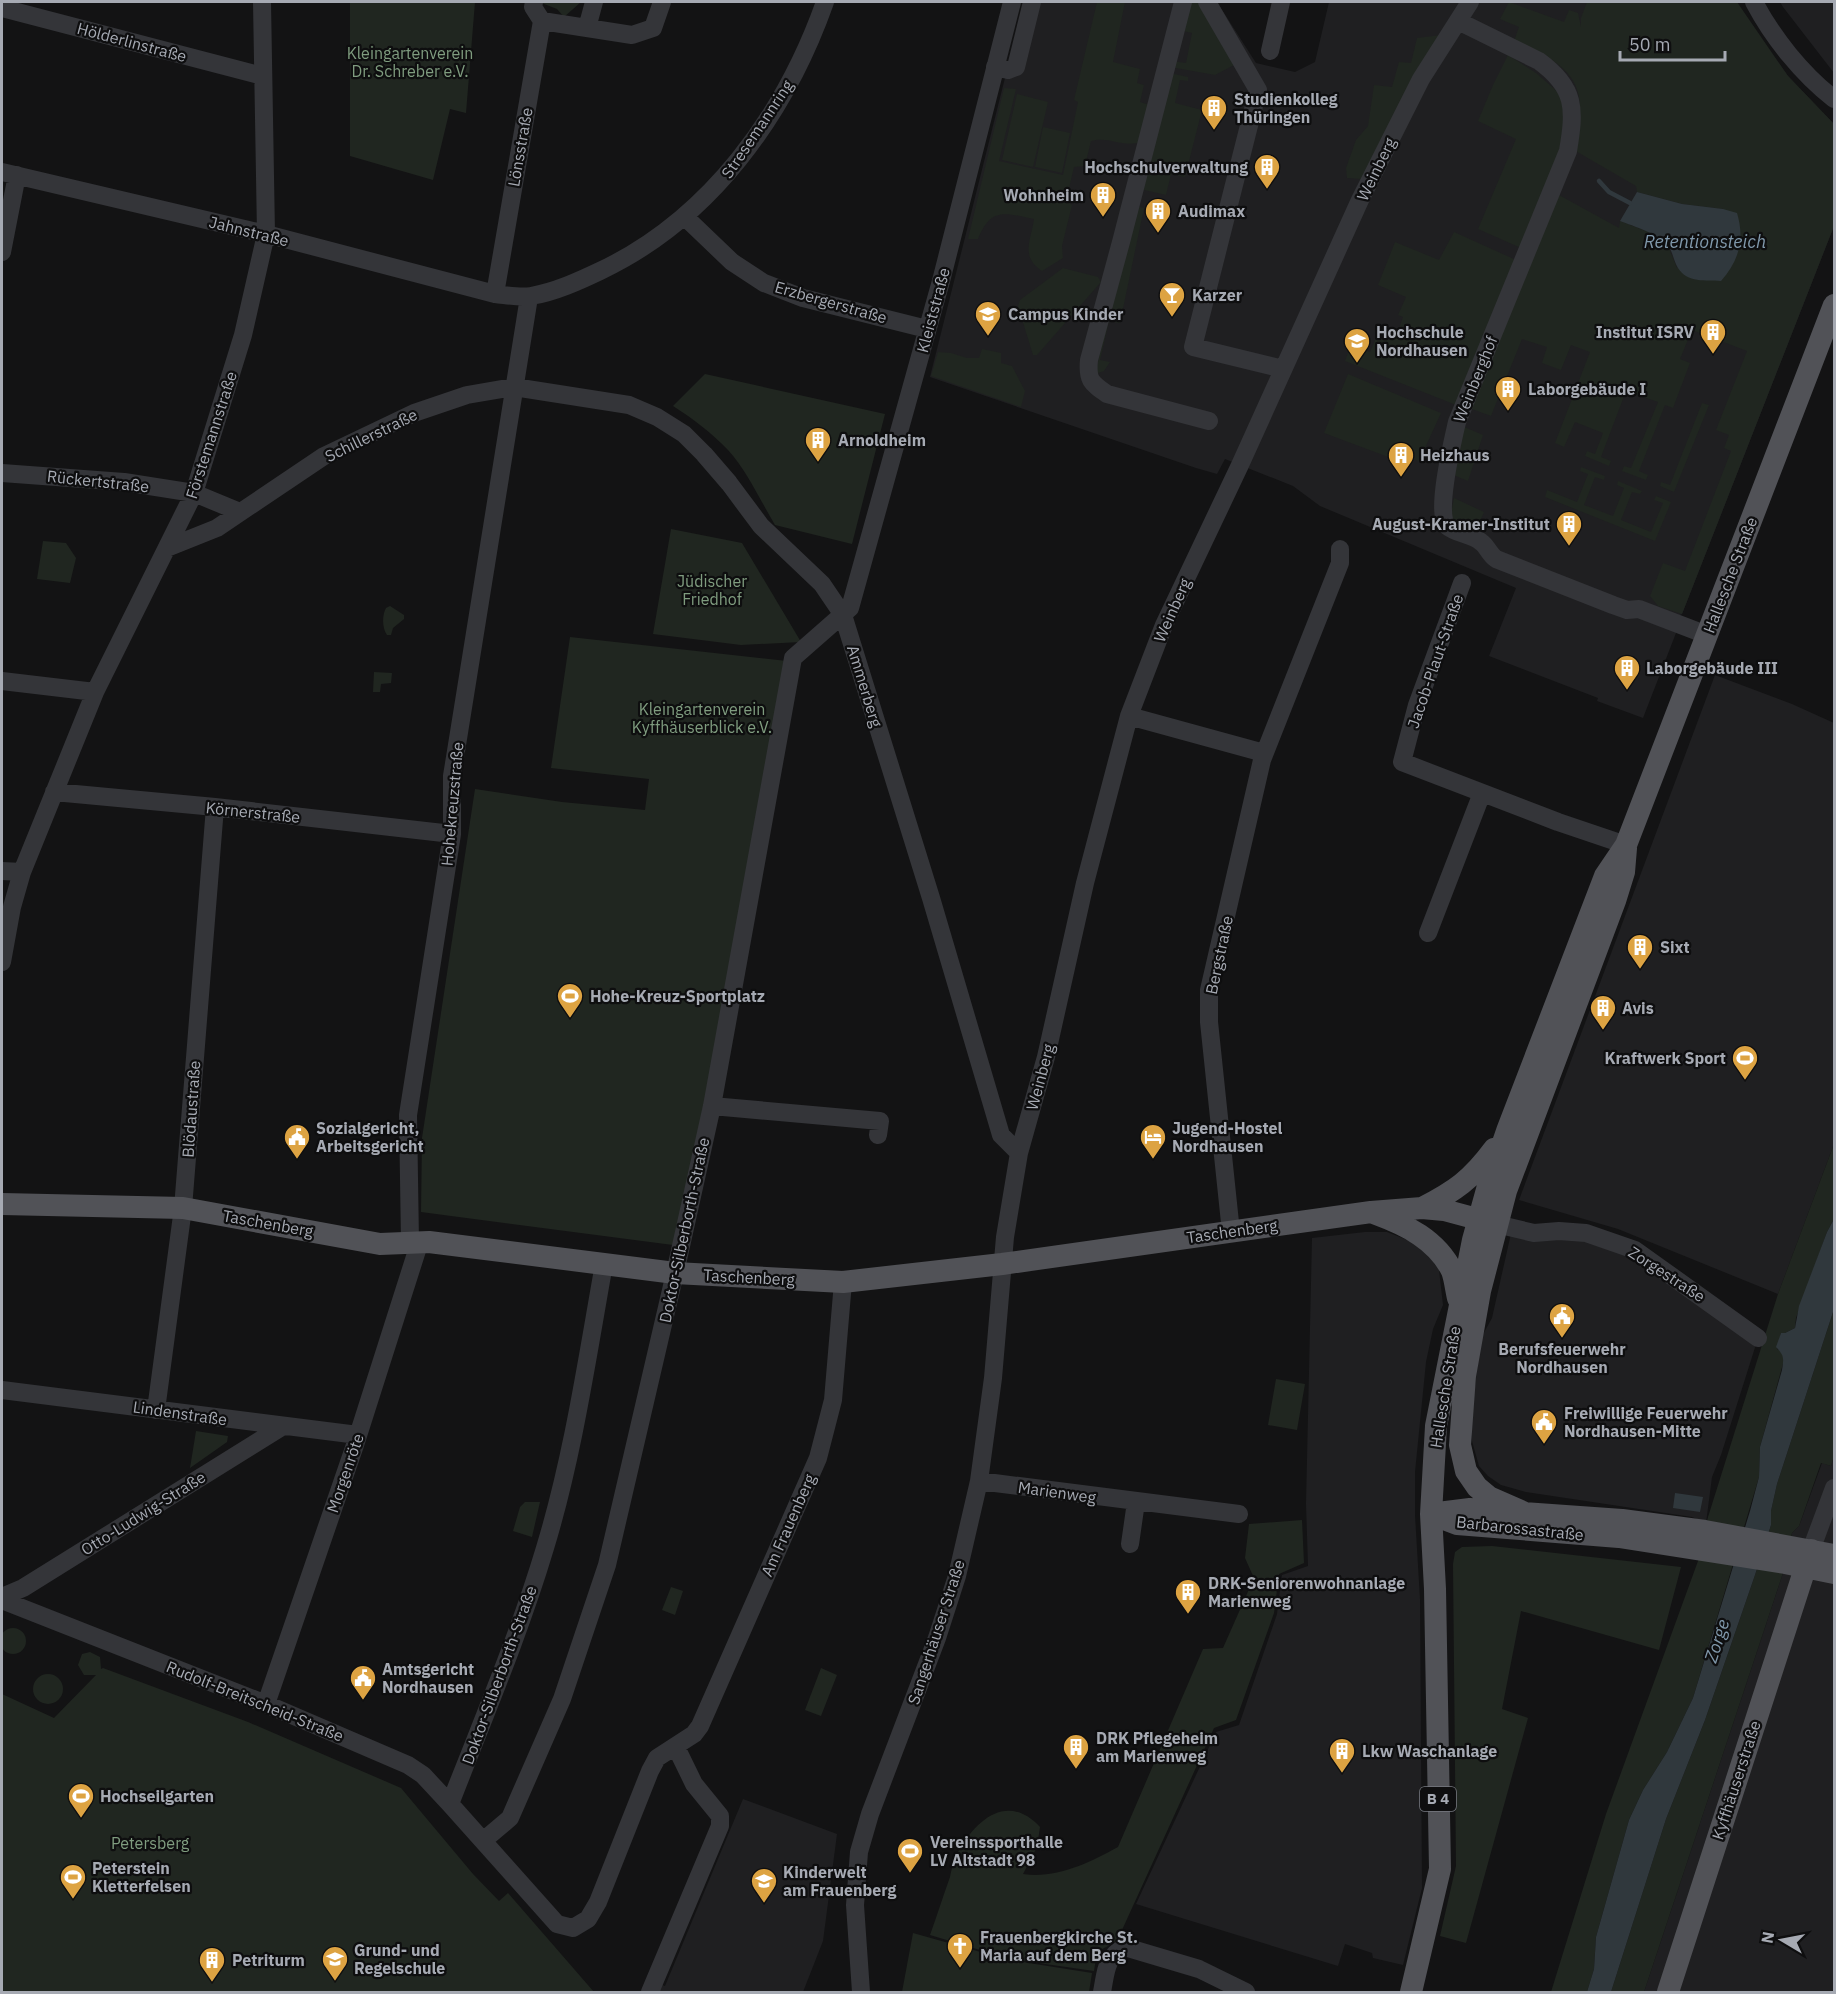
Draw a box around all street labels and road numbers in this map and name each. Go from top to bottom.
street label: Hölderlinstraße [75,18,189,66]
street label: Stresemannring [717,76,798,182]
street label: Lönsstraße [503,106,537,188]
street label: Weinberg [1352,134,1400,204]
street label: Jahnstraße [207,211,291,251]
street label: Kleiststraße [912,265,954,355]
street label: Erzbergerstraße [773,276,890,328]
street label: Weinberghof [1449,333,1501,425]
street label: Förstemannstraße [181,369,241,501]
street label: Schillerstraße [322,404,421,466]
street label: Rückertstraße [46,466,150,496]
street label: Hallesche Straße [1699,514,1761,636]
street label: Weinberg [1149,574,1195,645]
street label: Jacob-Plaut-Straße [1403,591,1467,731]
street label: Ammerberg [843,642,887,730]
street label: Hohekreuzstraße [437,741,467,867]
street label: Körnerstraße [205,797,301,827]
street label: Bergstraße [1201,914,1237,996]
street label: Weinberg [1022,1041,1059,1112]
street label: Blödaustraße [178,1060,204,1158]
street label: Doktor-Silberborth-Straße [655,1135,713,1324]
street label: Taschenberg [221,1205,315,1241]
street label: Taschenberg [1185,1215,1279,1247]
street label: Zorgestraße [1625,1242,1709,1306]
street label: Taschenberg [703,1265,796,1289]
street label: Hallesche Straße [1425,1324,1465,1449]
street label: Lindenstraße [132,1396,229,1430]
street label: Morgenröte [322,1430,368,1515]
street label: Otto-Ludwig-Straße [77,1466,209,1559]
street label: Am Frauenberg [757,1470,820,1579]
street label: Marienweg [1017,1477,1098,1507]
street label: Barbarossastraße [1455,1511,1585,1545]
street label: Sangerhäuser Straße [903,1557,969,1707]
street label: Doktor-Silberborth-Straße [457,1583,541,1767]
street label: Rudolf-Breitscheid-Straße [163,1656,347,1746]
street label: Kyffhäuserstraße [1707,1718,1765,1842]
road number: B 4 [1420,1787,1456,1811]

